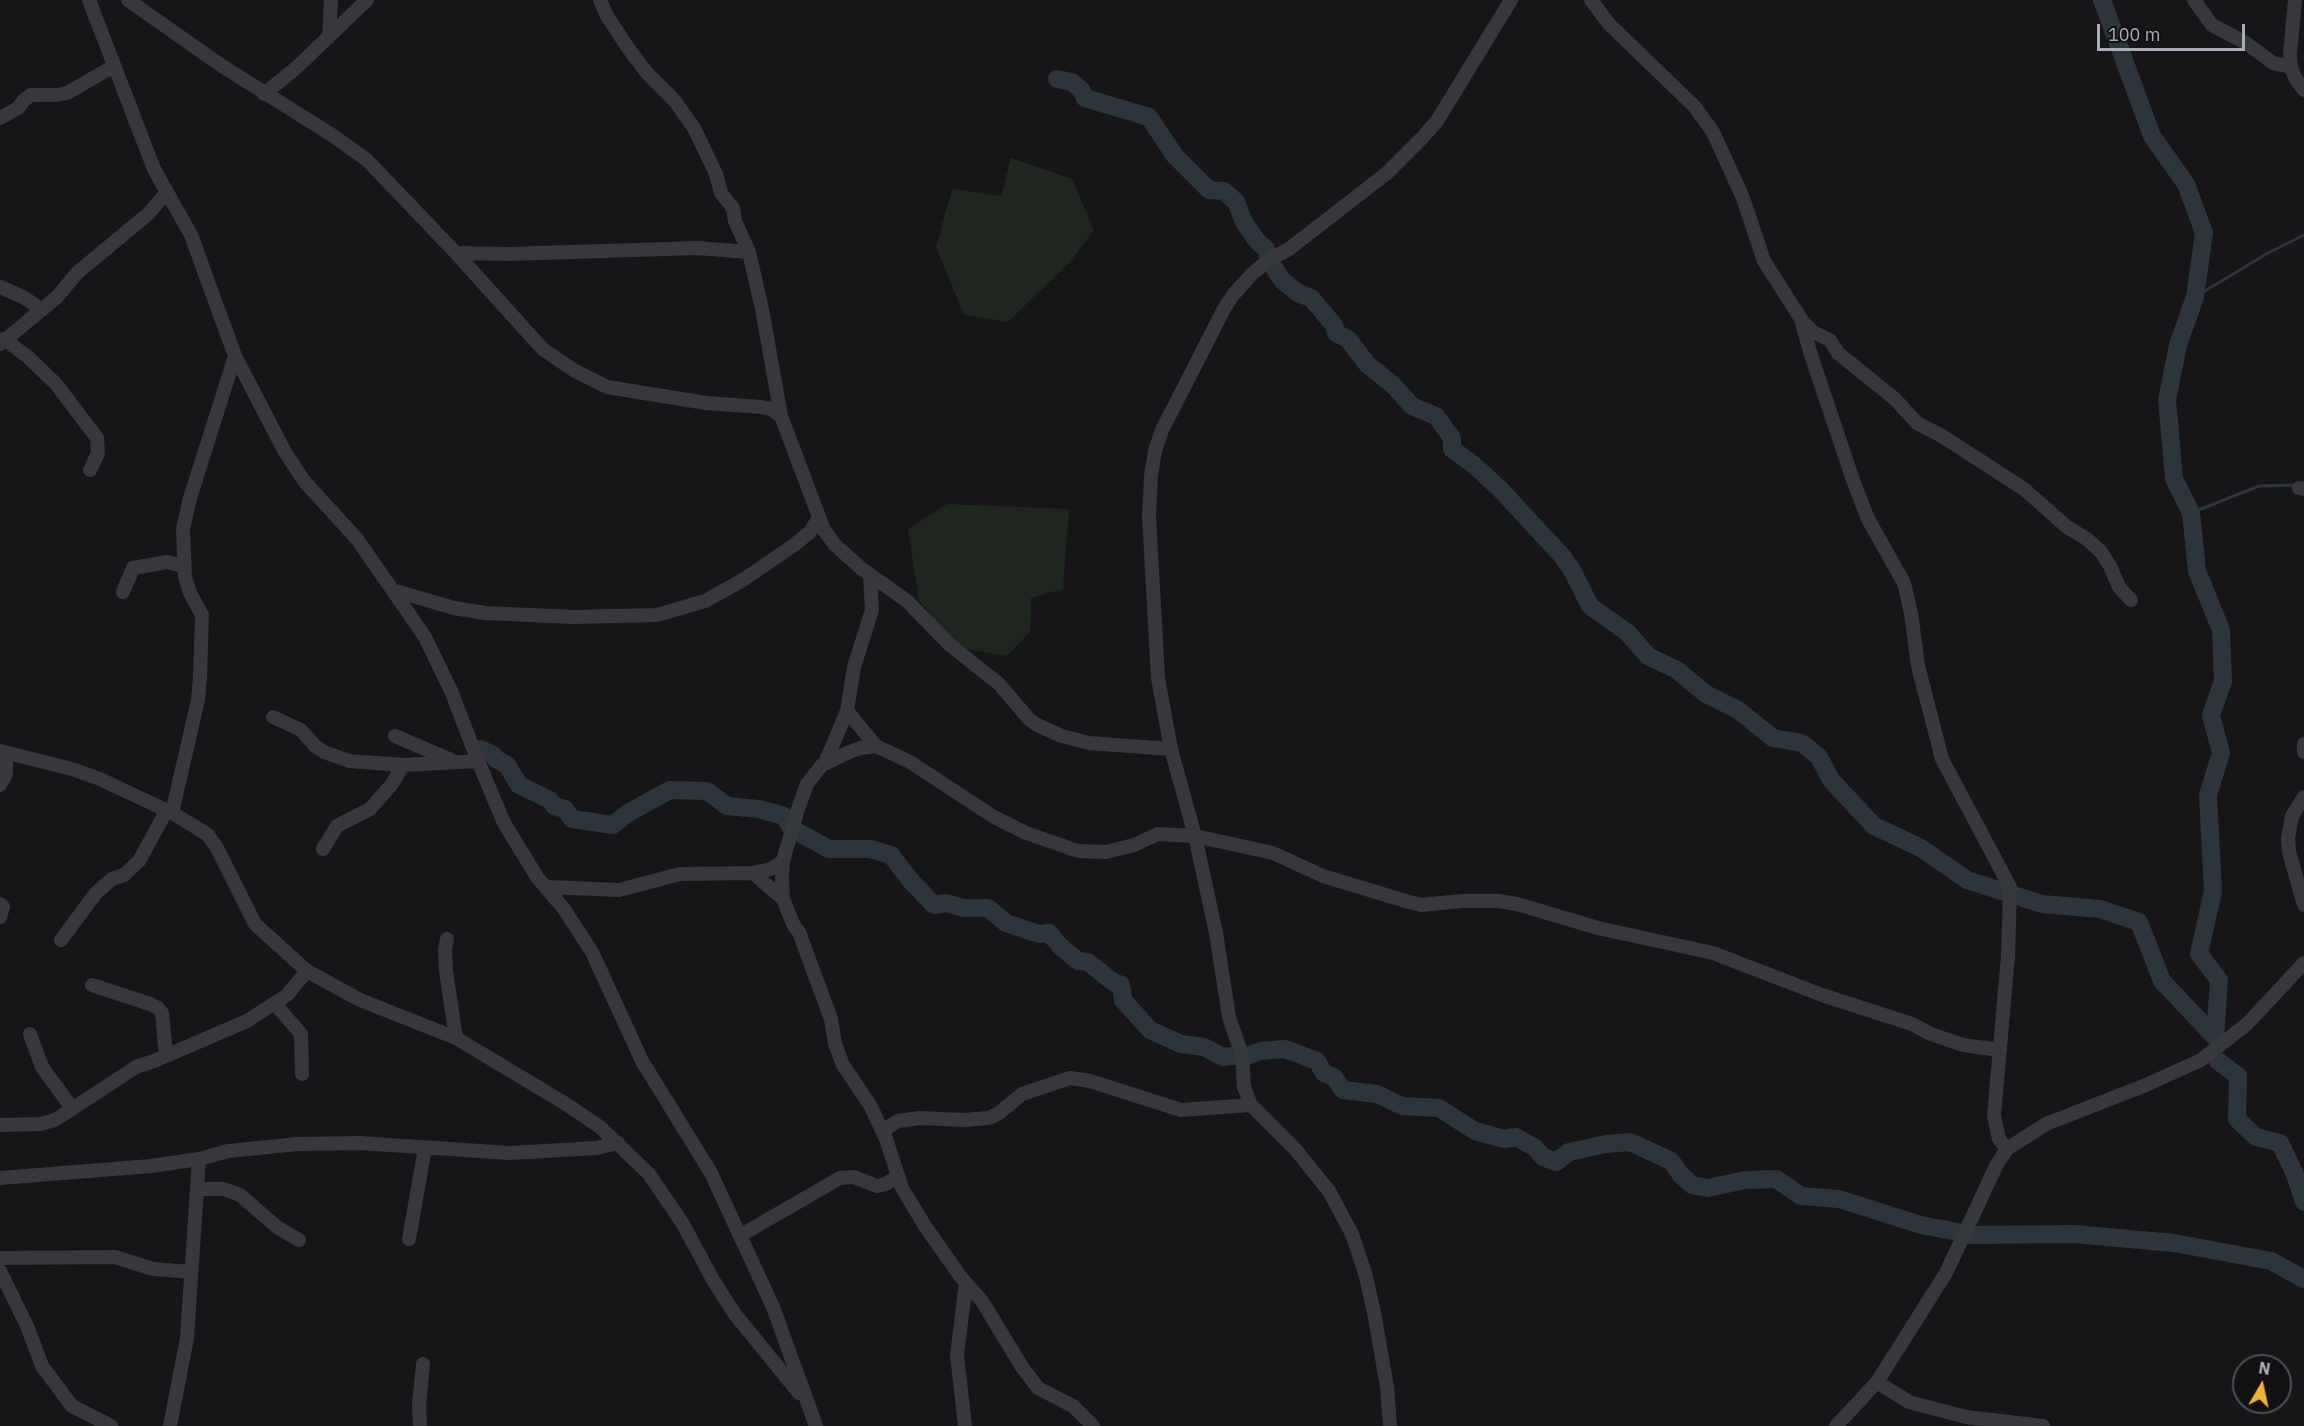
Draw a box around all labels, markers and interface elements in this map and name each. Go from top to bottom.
scale bar [2100,12,2248,50]
text: 100 m [2108,23,2160,46]
north arrow [2232,1354,2292,1414]
text: N [2257,1357,2272,1379]

